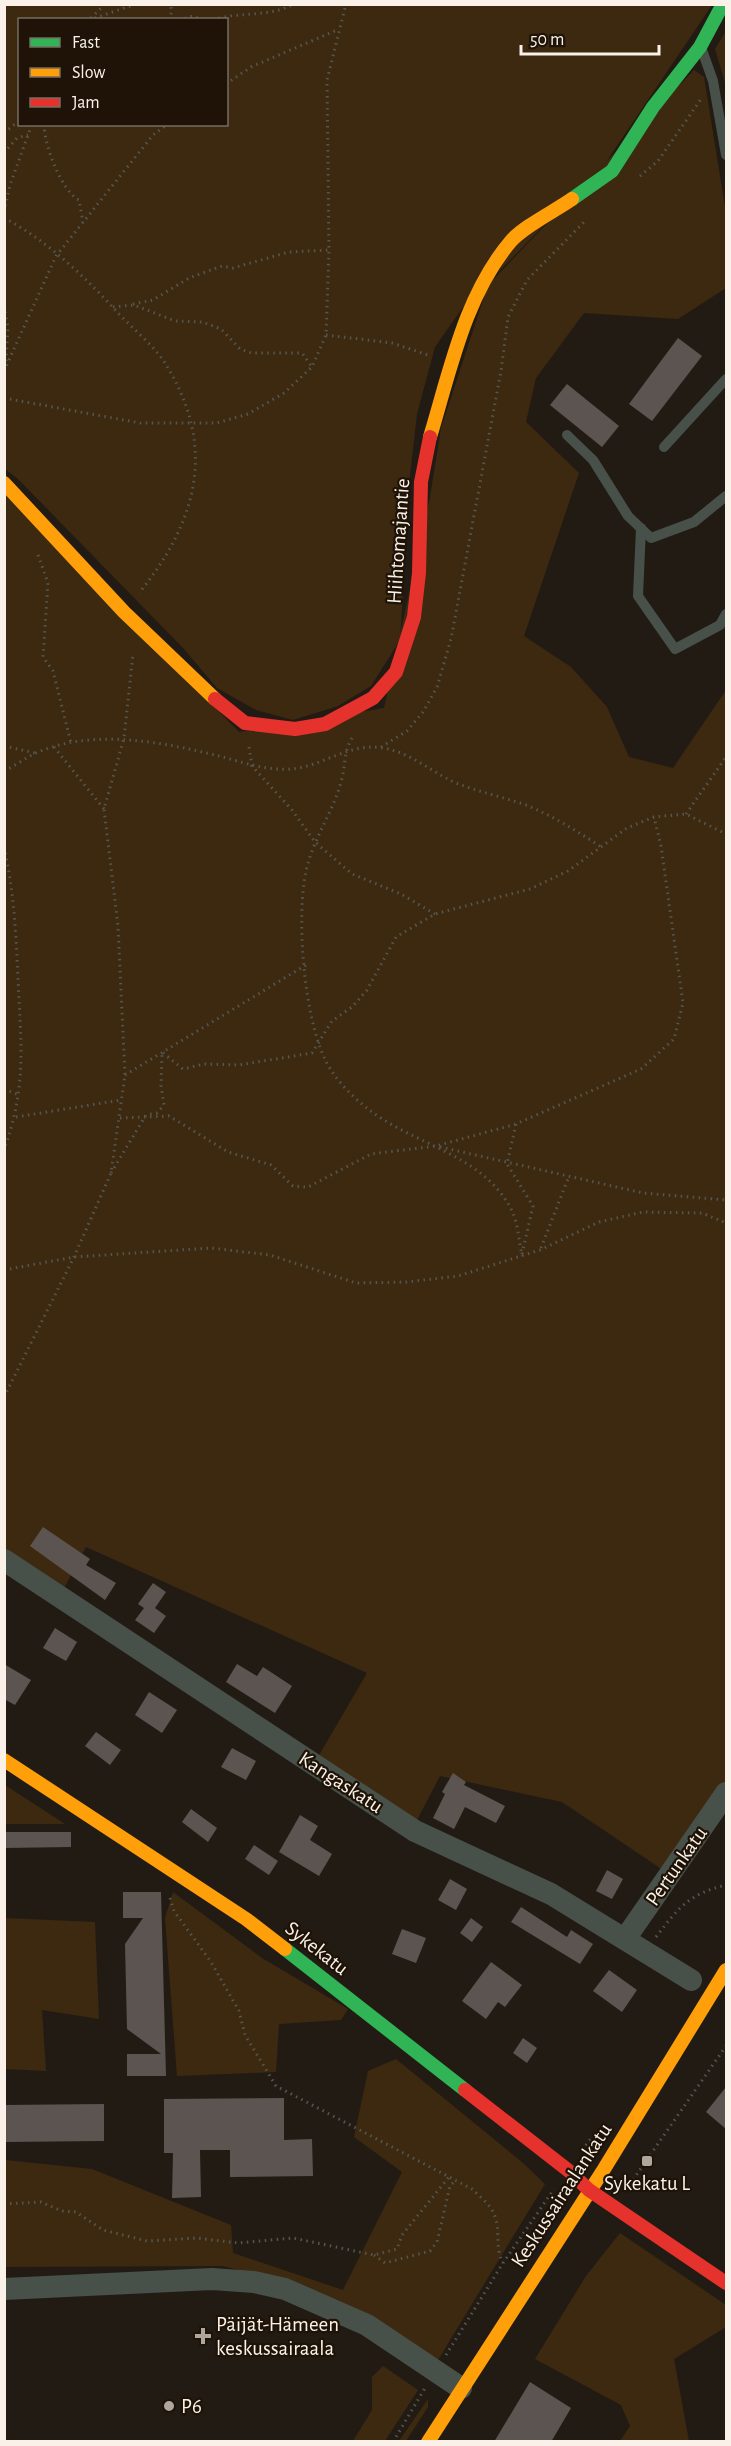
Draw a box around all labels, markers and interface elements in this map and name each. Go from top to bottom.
legend [18,18,228,126]
scale bar [521,18,659,56]
text: 50 m [530,31,564,49]
text: Fast [72,34,100,52]
text: Slow [72,64,105,82]
text: Jam [72,94,100,112]
street label: Hiihtomajantie [384,478,413,605]
street label: Kangaskatu [295,1748,387,1817]
street label: Pertunkatu [642,1823,711,1910]
street label: Sykekatu [281,1917,352,1980]
street label: Keskussairaalankatu [507,2119,616,2271]
marker: Sykekatu L [640,2154,654,2168]
place label: Sykekatu L [604,2173,690,2194]
place label: Päijät-Hämeen keskussairaala [216,2314,339,2359]
marker: Päijät-Hämeen keskussairaala [194,2327,212,2345]
place label: P6 [181,2396,202,2417]
marker: P6 [162,2399,176,2413]

